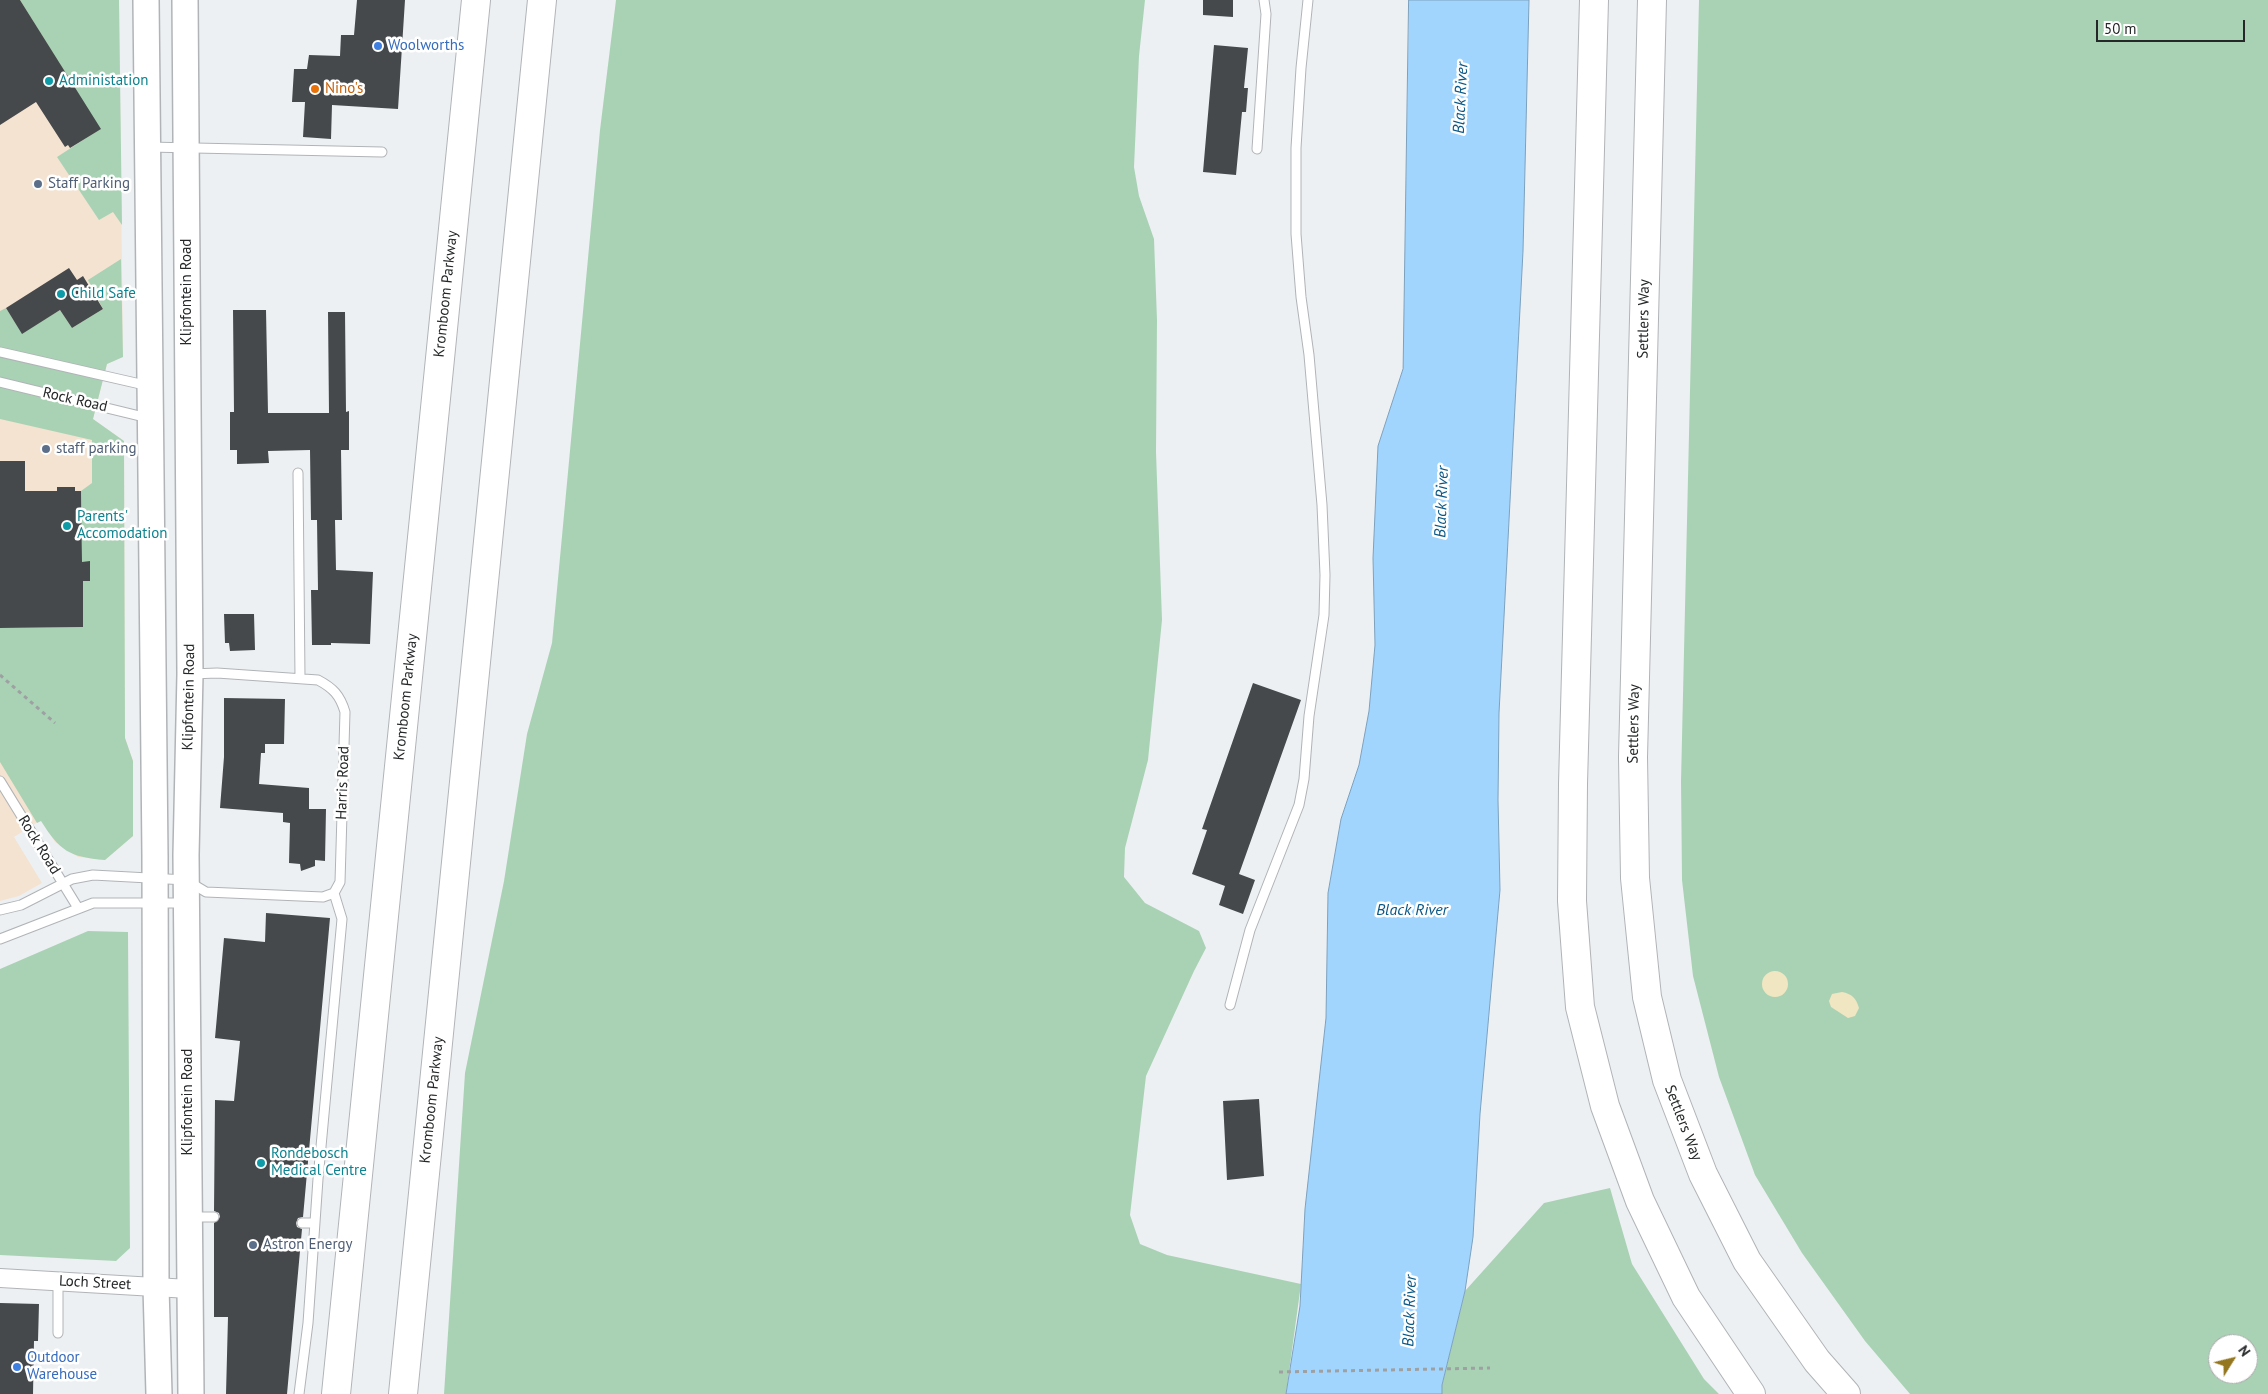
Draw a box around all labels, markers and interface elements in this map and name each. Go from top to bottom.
scale bar [2098,10,2247,42]
text: 50 m [2104,19,2137,38]
place label: Woolworths [388,37,464,55]
marker: Woolworths [372,40,384,52]
water label: Black River [1450,62,1472,134]
place label: Administation [59,72,148,90]
marker: Administation [43,75,55,87]
place label: Nino's [325,80,363,98]
marker: Nino's [309,83,321,95]
place label: Staff Parking [48,175,130,193]
marker: Staff Parking [32,178,44,190]
street label: Kromboom Parkway [430,230,462,358]
street label: Klipfontein Road [178,239,196,345]
street label: Settlers Way [1634,279,1654,359]
place label: Child Safe [71,285,136,303]
marker: Child Safe [55,288,67,300]
street label: Rock Road [41,384,109,416]
place label: staff parking [56,440,137,458]
marker: staff parking [40,443,52,455]
water label: Black River [1431,466,1453,538]
place label: Parents' Accomodation [77,508,168,543]
marker: Parents' Accomodation [61,520,73,532]
street label: Kromboom Parkway [390,633,422,761]
street label: Klipfontein Road [179,643,199,751]
street label: Settlers Way [1624,684,1644,764]
street label: Harris Road [333,746,353,820]
street label: Rock Road [14,812,64,878]
water label: Black River [1376,900,1448,920]
street label: Kromboom Parkway [416,1036,448,1164]
street label: Klipfontein Road [179,1049,197,1155]
street label: Settlers Way [1660,1083,1706,1163]
place label: Rondebosch Medical Centre [271,1145,367,1180]
marker: Rondebosch Medical Centre [255,1157,267,1169]
place label: Astron Energy [263,1236,353,1254]
marker: Astron Energy [247,1239,259,1251]
street label: Loch Street [58,1272,132,1294]
water label: Black River [1399,1275,1421,1347]
north arrow [2208,1334,2258,1384]
text: N [2234,1342,2254,1360]
place label: Outdoor Warehouse [27,1349,97,1384]
marker: Outdoor Warehouse [11,1361,23,1373]

